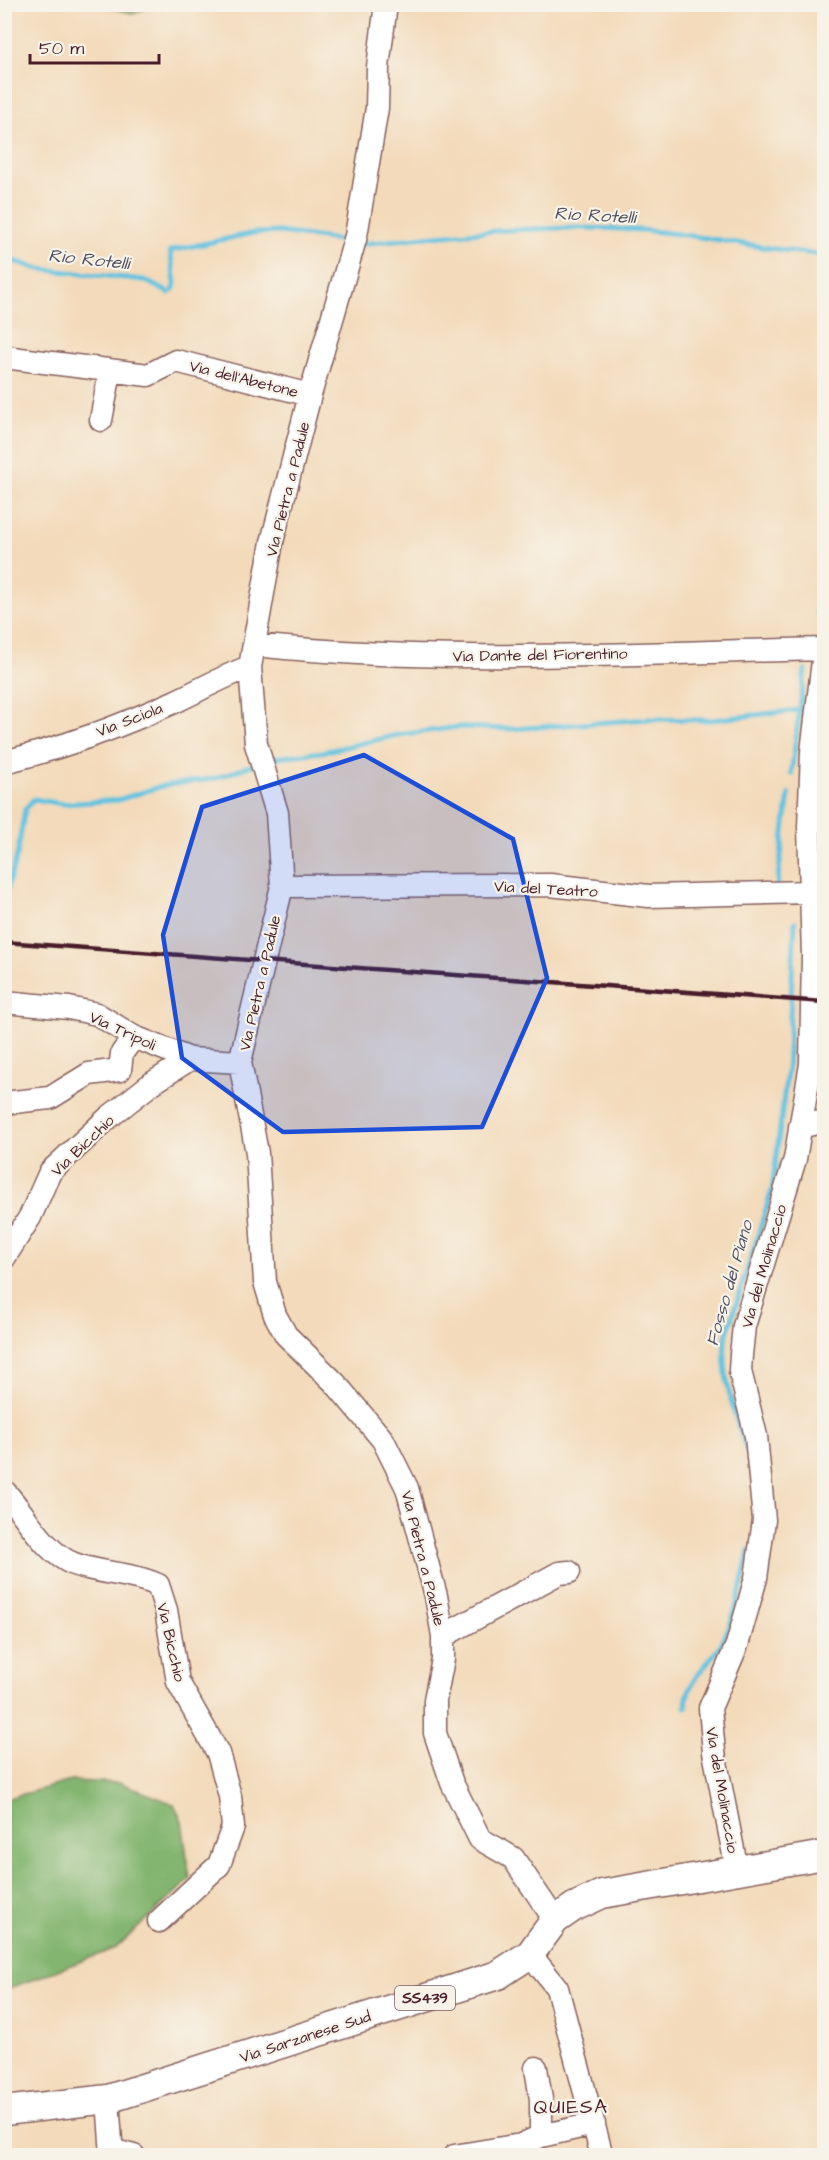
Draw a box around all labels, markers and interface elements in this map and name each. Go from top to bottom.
scale bar [30,27,159,65]
text: 50 m [39,36,84,61]
water label: Rio Rotelli [554,201,638,230]
water label: Rio Rotelli [47,243,133,276]
street label: Via dell'Abetone [187,355,301,403]
street label: Via Pietra a Padule [261,419,315,559]
street label: Via Dante del Fiorentino [452,642,628,668]
street label: Via Sciola [93,697,166,743]
street label: Via del Teatro [494,875,598,903]
street label: Via Pietra a Padule [234,913,286,1053]
street label: Via Tripoli [86,1006,160,1056]
street label: Via Bicchio [46,1110,119,1182]
street label: Via del Molinaccio [736,1202,792,1331]
water label: Fosso del Piano [700,1216,760,1349]
street label: Via Pietra a Padule [396,1488,451,1628]
street label: Via Bicchio [151,1601,191,1684]
street label: Via del Molinaccio [700,1725,744,1855]
road number: SS439 [395,1986,455,2010]
street label: Via Sarzanese Sud [237,2005,374,2069]
district label: QUIESA [533,2093,609,2121]

